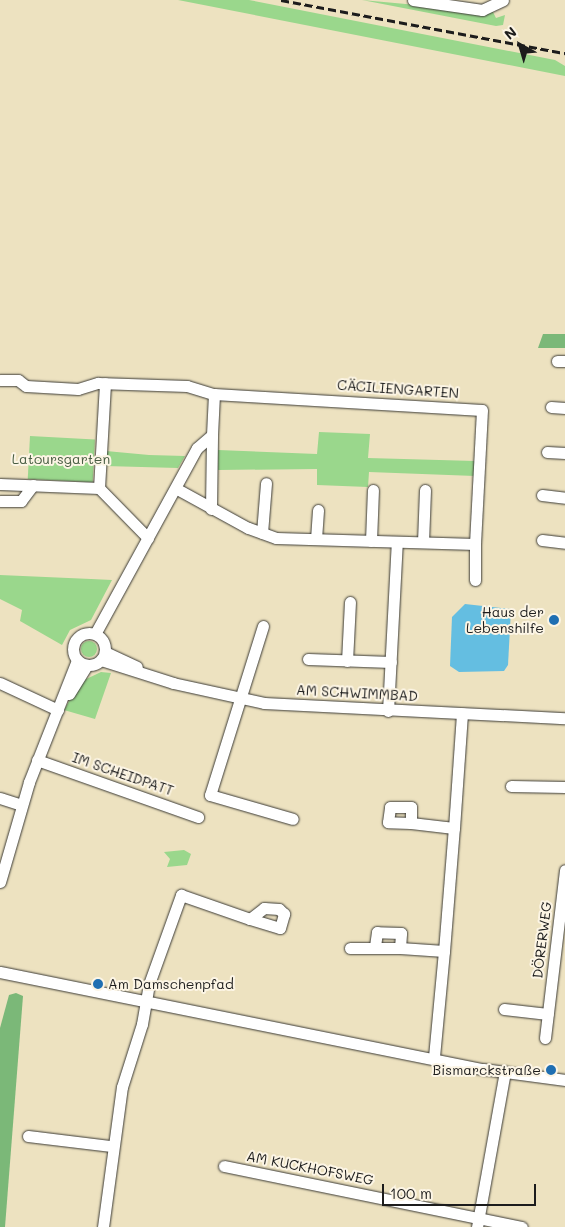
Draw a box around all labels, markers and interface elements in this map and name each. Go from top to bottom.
north arrow [495,20,545,70]
text: N [500,22,520,44]
street label: CÄCILIENGARTEN [337,376,459,402]
park label: Latoursgarten [12,451,110,467]
place label: Haus der Lebenshilfe [466,604,544,636]
marker: Haus der Lebenshilfe [548,614,560,626]
street label: AM SCHWIMMBAD [296,681,418,705]
street label: IM SCHEIDPATT [70,749,176,799]
street label: DÖRERWEG [529,901,555,979]
place label: Am Damschenpfad [108,976,234,992]
marker: Am Damschenpfad [92,978,104,990]
place label: Bismarckstraße [432,1062,541,1078]
marker: Bismarckstraße [545,1064,557,1076]
street label: AM KUCKHOFSWEG [245,1147,375,1189]
scale bar [385,1174,539,1206]
text: 100 m [390,1183,432,1203]

